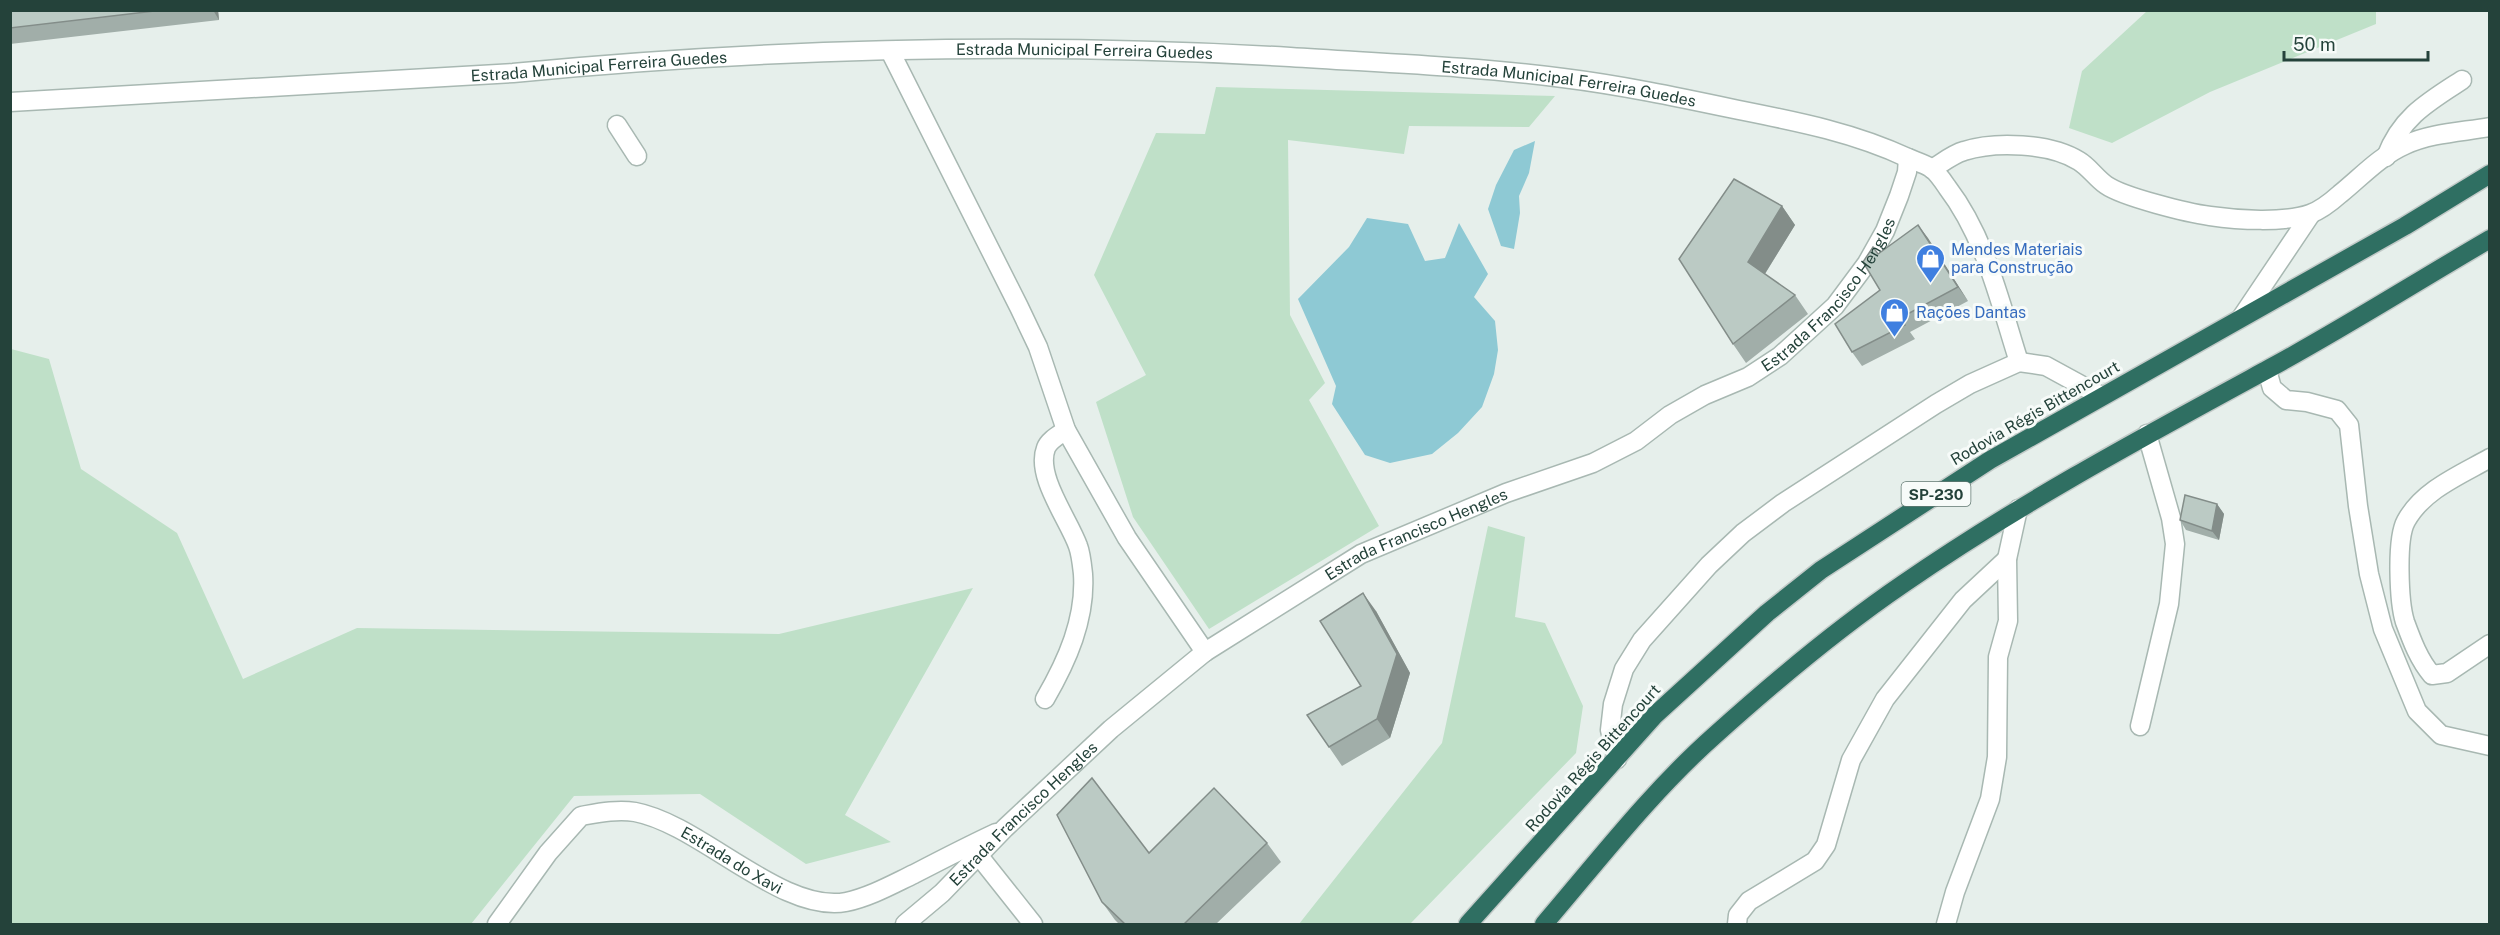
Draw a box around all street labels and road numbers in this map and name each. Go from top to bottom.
street label: Estrada Municipal Ferreira Guedes [956,39,1213,63]
street label: Estrada Municipal Ferreira Guedes [470,47,728,85]
street label: Estrada Municipal Ferreira Guedes [1441,57,1698,110]
street label: Estrada Francisco Hengles [1758,215,1899,375]
street label: Rodovia Régis Bittencourt [1947,357,2123,469]
road number: SP-230 [1902,482,1970,506]
street label: Estrada Francisco Hengles [1321,484,1510,584]
street label: Rodovia Régis Bittencourt [1522,680,1664,836]
street label: Estrada Francisco Hengles [945,737,1101,889]
street label: Estrada do Xavi [678,822,786,897]

